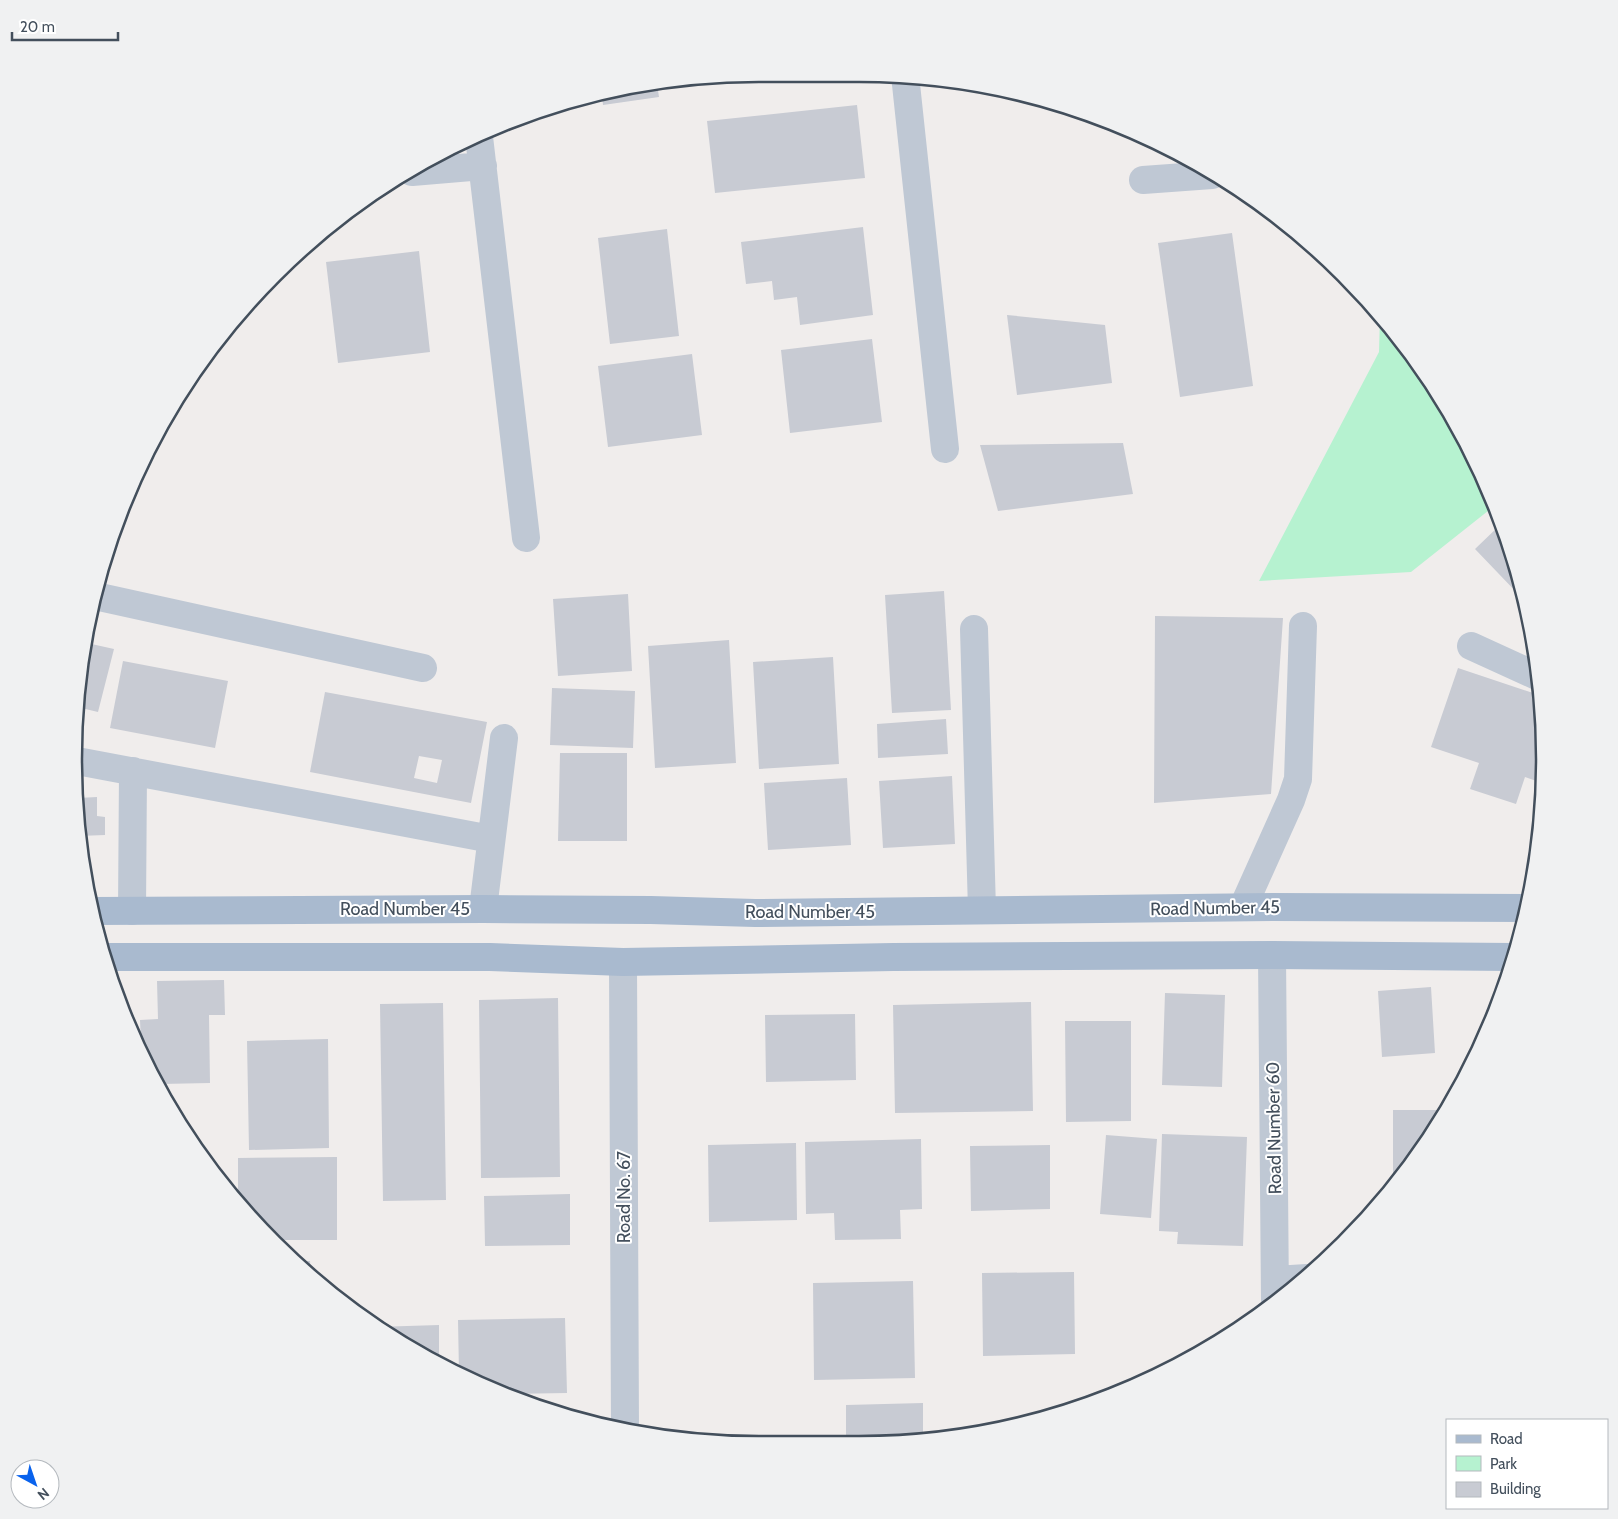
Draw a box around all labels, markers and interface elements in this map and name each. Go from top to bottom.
scale bar [12,10,119,42]
text: 20 m [20,18,55,36]
street label: Road Number 45 [1150,896,1280,920]
street label: Road Number 45 [340,898,470,920]
street label: Road Number 45 [745,901,875,923]
street label: Road Number 60 [1262,1062,1286,1194]
street label: Road No. 67 [613,1151,635,1243]
legend [1446,1419,1608,1509]
text: Road [1490,1430,1523,1448]
text: Park [1490,1455,1517,1473]
north arrow [10,1459,60,1509]
text: Building [1490,1480,1541,1498]
text: N [34,1484,53,1504]

